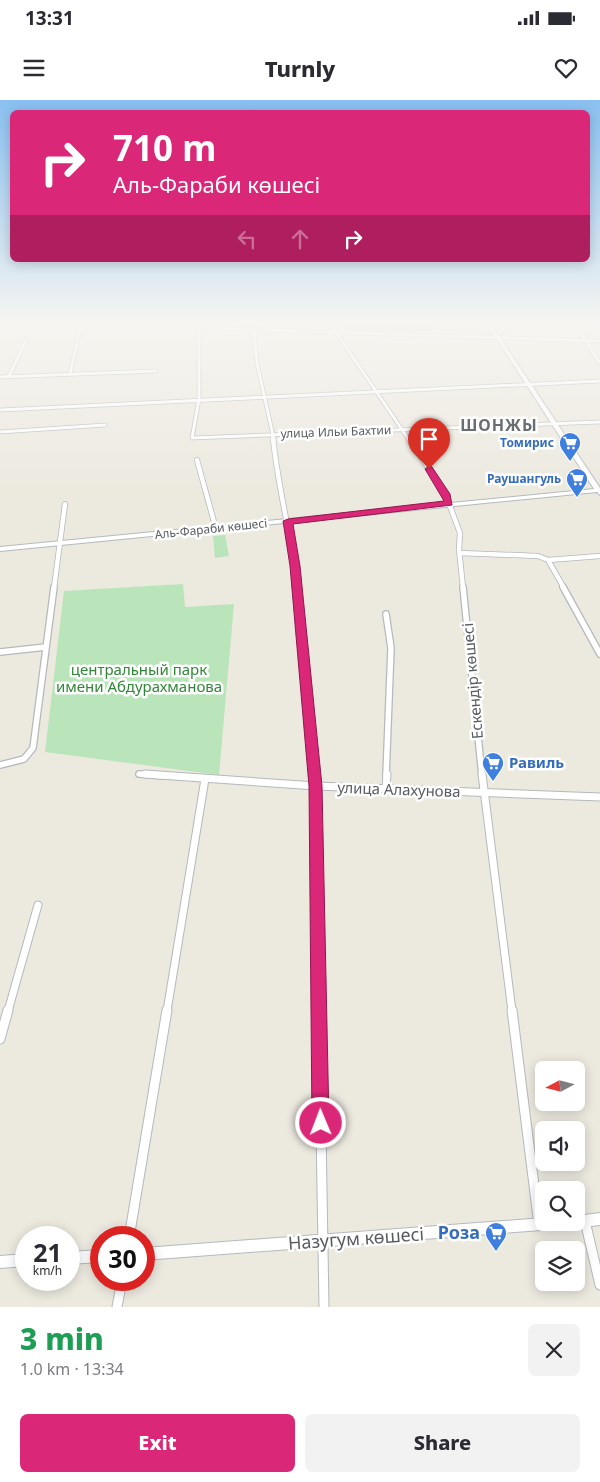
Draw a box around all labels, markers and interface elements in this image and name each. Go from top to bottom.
text: 13:31 [25,5,74,31]
text: Turnly [265,53,335,83]
icon: menu [20,54,48,82]
icon: heart [552,54,580,82]
text: 710 m [113,124,216,171]
icon: right [30,130,95,195]
text: Аль-Фараби көшесі [113,169,320,199]
icon: left [233,225,261,253]
icon: ahead [286,225,314,253]
icon: right [339,225,367,253]
district label: ШОНЖЫ [460,414,538,436]
pin [408,418,450,469]
street label: улица Ильи Бахтии [280,421,392,442]
icon: arrive [415,425,443,453]
supermarket icon: Томирис [558,431,582,462]
place label: Томирис [500,434,554,451]
supermarket icon: Раушангуль [565,467,589,498]
place label: Раушангуль [487,470,561,487]
street label: Аль-Фараби көшесі [154,514,268,543]
street label: Ескендір көшесі [457,622,487,740]
park label: центральный парк имени Абдурахманова [56,659,222,696]
supermarket icon: Равиль [481,751,505,782]
place label: Равиль [509,752,564,772]
street label: улица Алахунова [337,777,461,801]
north arrow [535,1061,585,1111]
map controls [535,1061,585,1291]
position arrow [294,1096,346,1148]
button: sound [535,1121,585,1171]
button: search [535,1181,585,1231]
place label: Роза [438,1220,480,1244]
street label: Назугум көшесі [287,1221,425,1255]
supermarket icon: Роза [484,1221,508,1252]
speed limit sign: 30 [90,1226,155,1291]
text: 21 [33,1235,62,1269]
button: layers [535,1241,585,1291]
text: km/h [33,1262,62,1279]
text: 3 min [20,1318,104,1359]
button: close [528,1324,580,1376]
text: 1.0 km · 13:34 [20,1358,124,1380]
button: Exit [20,1414,295,1472]
button: Share [305,1414,580,1472]

